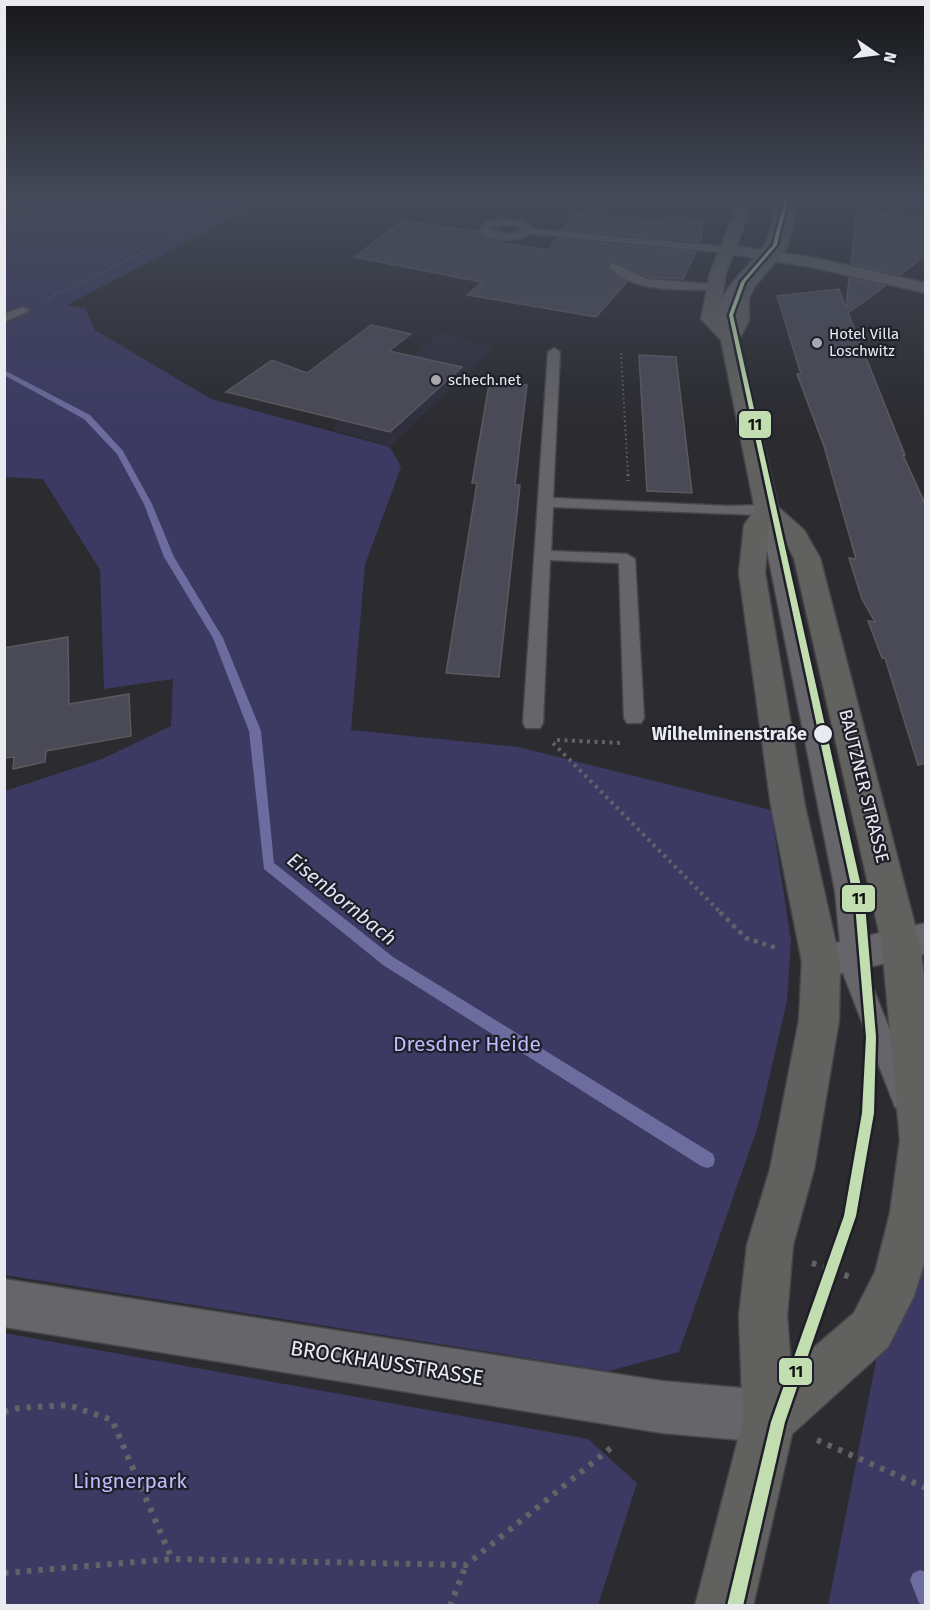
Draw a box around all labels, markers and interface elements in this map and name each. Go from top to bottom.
north arrow [846,24,906,84]
text: N [880,50,901,65]
place label: Hotel Villa Loschwitz [829,325,899,360]
marker: Hotel Villa Loschwitz [810,336,824,350]
place label: schech.net [448,371,522,389]
marker: schech.net [429,373,443,387]
line badge: 11 [738,410,772,439]
text: 11 [748,415,762,434]
street label: BAUTZNER STRASSE [834,707,894,865]
place label: Wilhelminenstraße [652,723,807,745]
marker: Wilhelminenstraße [812,723,834,745]
water label: Eisenbornbach [282,848,402,950]
line badge: 11 [841,884,876,913]
text: 11 [852,889,866,908]
park label: Dresdner Heide [393,1031,541,1057]
street label: BROCKHAUSSTRASSE [288,1335,486,1391]
line badge: 11 [778,1357,813,1386]
text: 11 [789,1362,803,1381]
park label: Lingnerpark [73,1468,187,1494]

